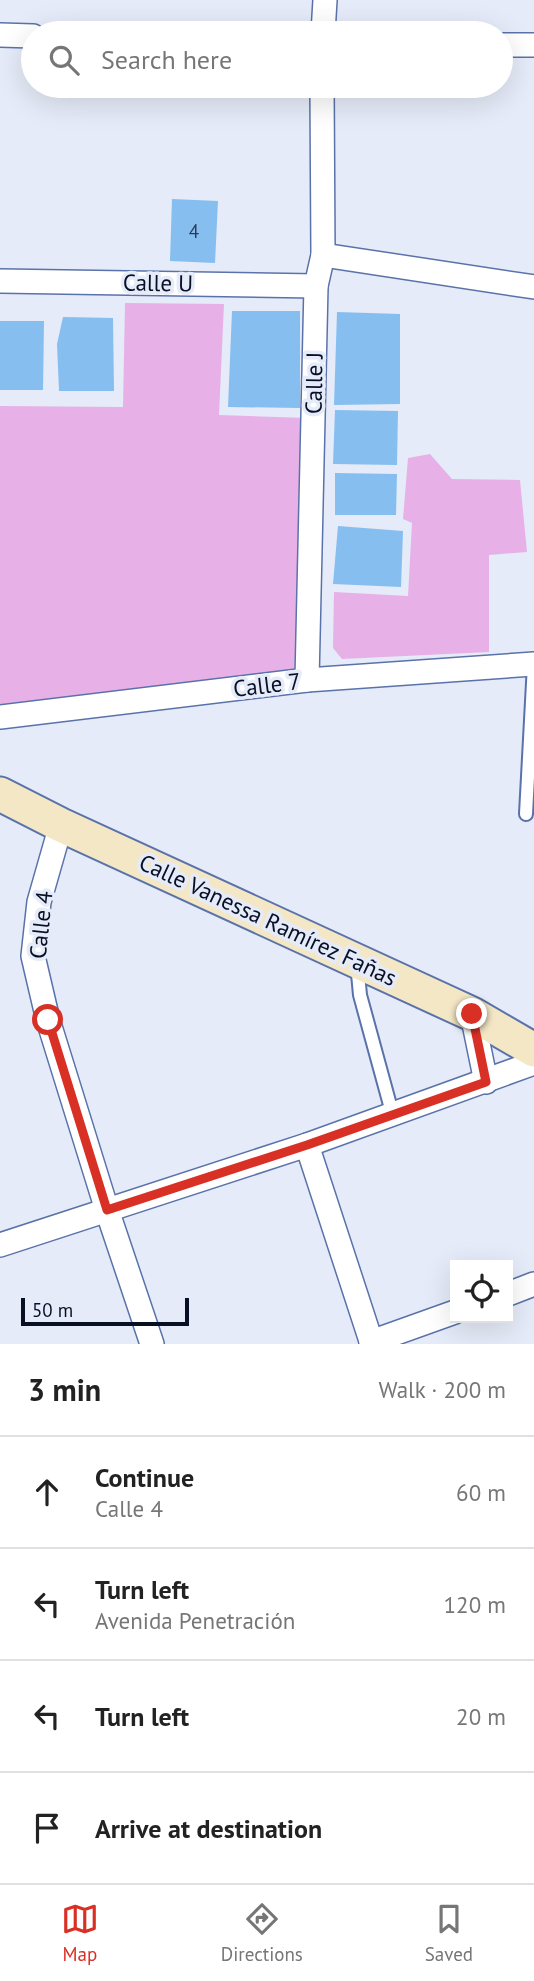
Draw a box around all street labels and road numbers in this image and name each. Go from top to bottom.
street label: Calle U [123,267,193,298]
street label: Calle J [298,352,329,414]
street label: Calle 7 [231,666,302,703]
street label: Calle Vanessa Ramírez Fañas [135,847,402,992]
street label: Calle 4 [23,889,59,960]

